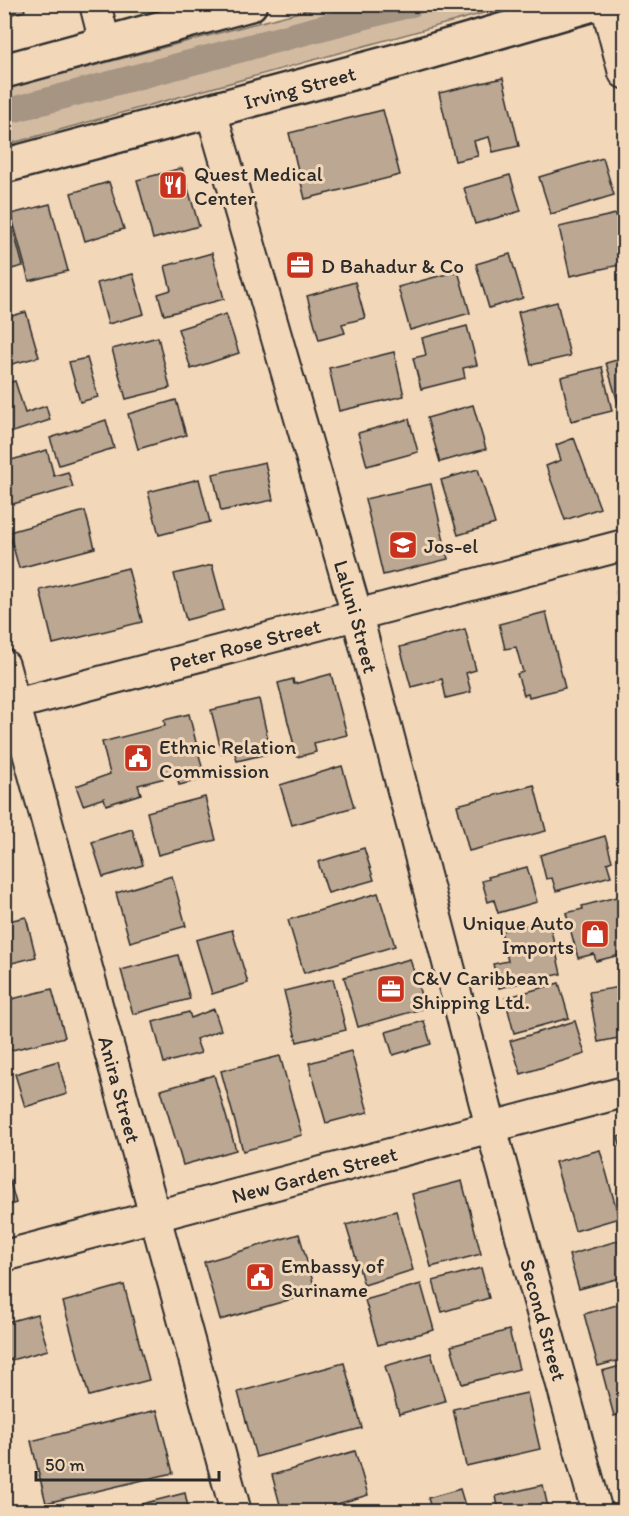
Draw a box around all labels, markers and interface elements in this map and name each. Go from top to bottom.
street label: Irving Street [241,60,358,114]
place label: Quest Medical Center [194,161,323,210]
restaurant icon: Quest Medical Center [157,169,189,201]
office icon: D Bahadur & Co [284,249,316,281]
place label: D Bahadur & Co [321,253,464,278]
school or university icon: Jos-el [387,529,419,561]
place label: Jos-el [424,533,478,558]
street label: Laluni Street [329,557,384,676]
street label: Peter Rose Street [167,612,323,676]
place label: Ethnic Relation Commission [159,734,297,783]
public building icon: Ethnic Relation Commission [122,742,154,774]
place label: Unique Auto Imports [462,910,574,959]
shop icon: Unique Auto Imports [579,918,611,950]
place label: C&V Caribbean Shipping Ltd. [412,965,549,1014]
office icon: C&V Caribbean Shipping Ltd. [375,973,407,1005]
street label: Anira Street [94,1033,147,1146]
street label: New Garden Street [229,1140,400,1208]
place label: Embassy of Suriname [281,1253,384,1302]
street label: Second Street [515,1256,573,1384]
public building icon: Embassy of Suriname [244,1261,276,1293]
scale bar [36,1444,219,1482]
text: 50 m [45,1454,85,1476]

